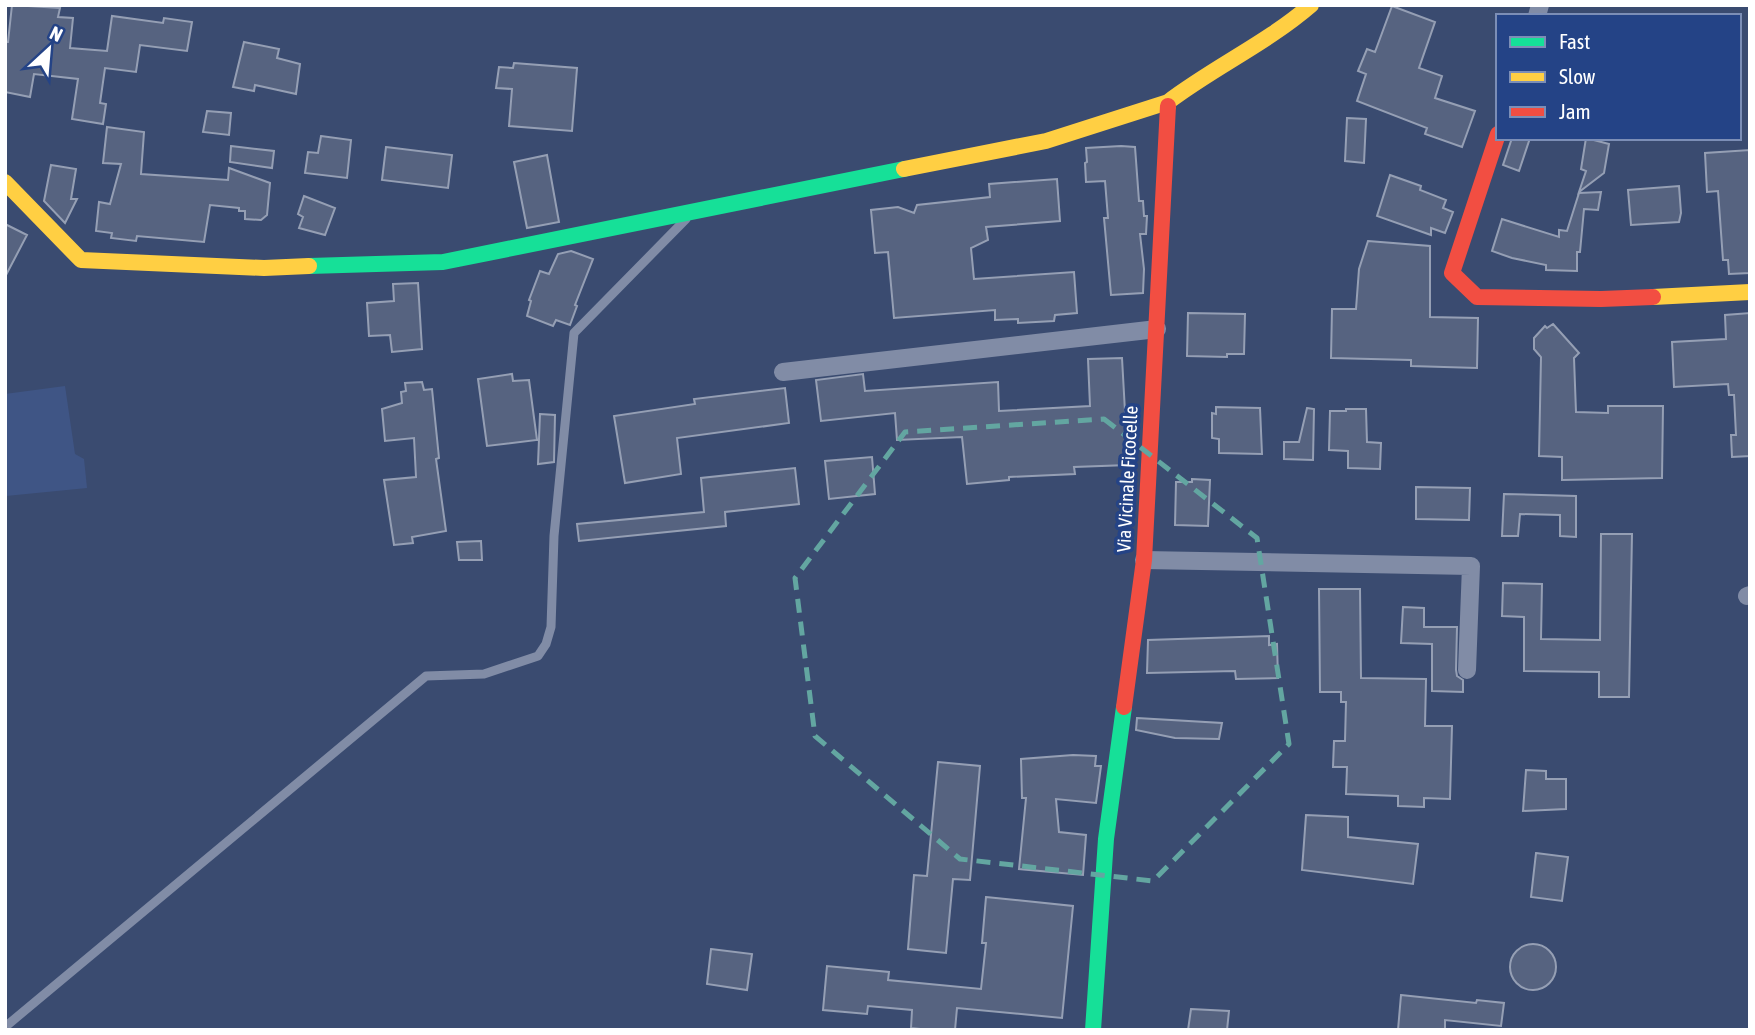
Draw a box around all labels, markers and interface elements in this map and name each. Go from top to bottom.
north arrow [14,14,84,84]
legend [1496,14,1741,140]
text: N [47,21,66,46]
text: Fast [1559,29,1590,53]
text: Slow [1559,64,1596,88]
text: Jam [1559,99,1591,123]
street label: Via Vicinale Ficocelle [1112,405,1142,553]

